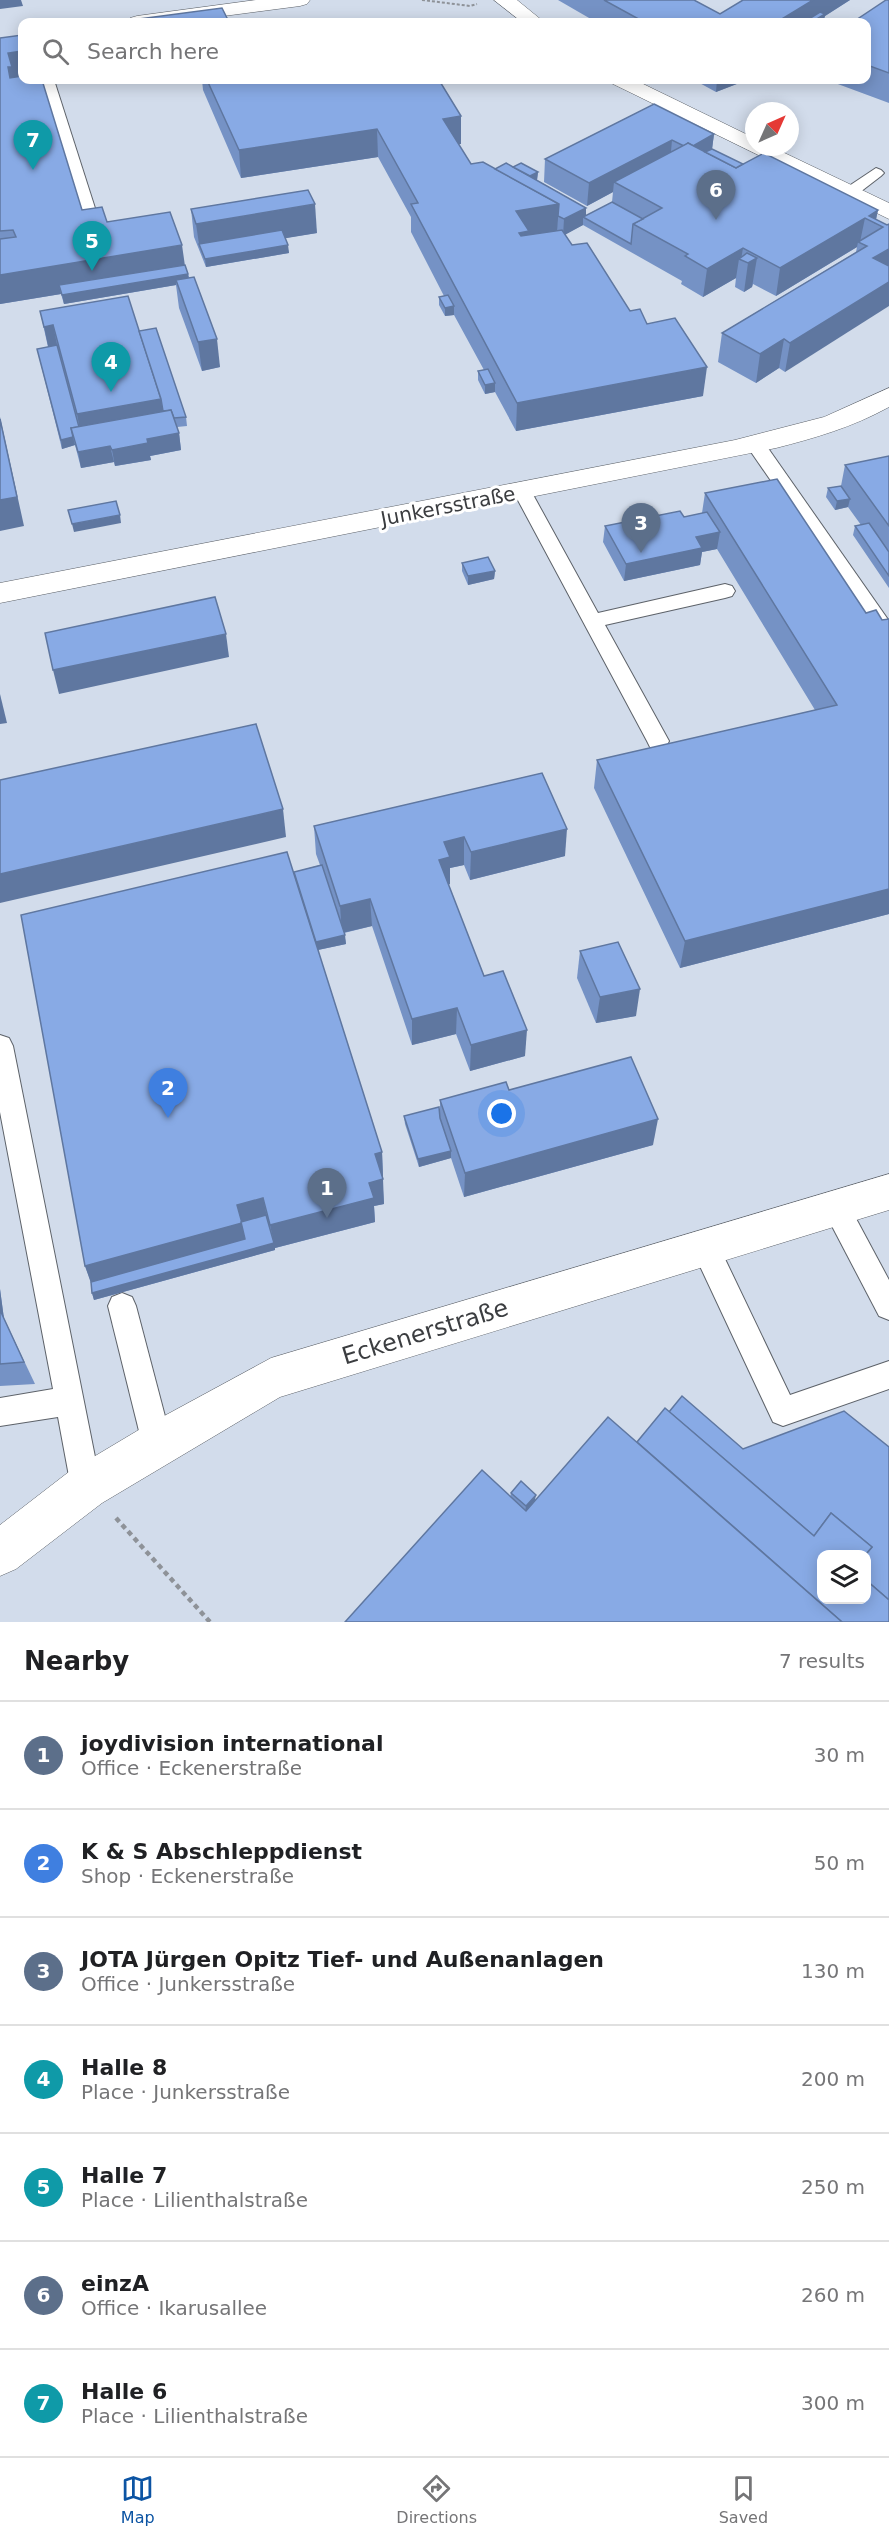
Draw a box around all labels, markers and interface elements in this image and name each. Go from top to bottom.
search box [18,18,871,84]
icon: search [39,35,72,68]
text: Search here [87,39,219,64]
north arrow [745,102,799,156]
pin: 7 [14,120,52,170]
pin: 6 [696,170,736,220]
pin: 5 [72,222,112,271]
pin: 4 [92,342,130,392]
street label: Junkersstraße [377,481,517,531]
pin: 3 [622,504,660,553]
pin: 2 [148,1068,188,1118]
your location [487,1099,516,1128]
pin: 1 [308,1168,346,1218]
street label: Eckenerstraße [338,1293,512,1371]
map controls [817,1550,871,1604]
button: layers [817,1550,871,1604]
text: Nearby [24,1646,129,1676]
text: 7 results [779,1649,865,1673]
text: joydivision international [81,1731,383,1756]
text: 1 [37,1743,50,1767]
text: 30 m [814,1743,865,1767]
text: Office · Eckenerstraße [81,1756,302,1780]
text: K & S Abschleppdienst [81,1839,362,1864]
text: 2 [37,1851,50,1875]
text: 50 m [814,1851,865,1875]
text: Shop · Eckenerstraße [81,1864,294,1888]
text: JOTA Jürgen Opitz Tief- und Außenanlagen [81,1947,604,1972]
text: 3 [37,1959,50,1983]
text: 130 m [801,1959,865,1983]
text: Office · Junkersstraße [81,1972,295,1996]
text: Halle 8 [81,2055,167,2080]
text: 4 [37,2067,50,2091]
text: 200 m [801,2067,865,2091]
text: Place · Junkersstraße [81,2080,290,2104]
text: Halle 7 [81,2163,167,2188]
text: 5 [37,2175,50,2199]
text: 250 m [801,2175,865,2199]
text: Place · Lilienthalstraße [81,2188,308,2212]
text: einzA [81,2271,149,2296]
text: 6 [37,2283,50,2307]
text: 260 m [801,2283,865,2307]
text: Office · Ikarusallee [81,2296,267,2320]
text: Halle 6 [81,2379,167,2404]
text: 7 [37,2391,50,2415]
text: 300 m [801,2391,865,2415]
text: Place · Lilienthalstraße [81,2404,308,2428]
tab: Map [121,2472,155,2527]
tab: Directions [396,2472,477,2527]
tab: Saved [719,2472,768,2527]

